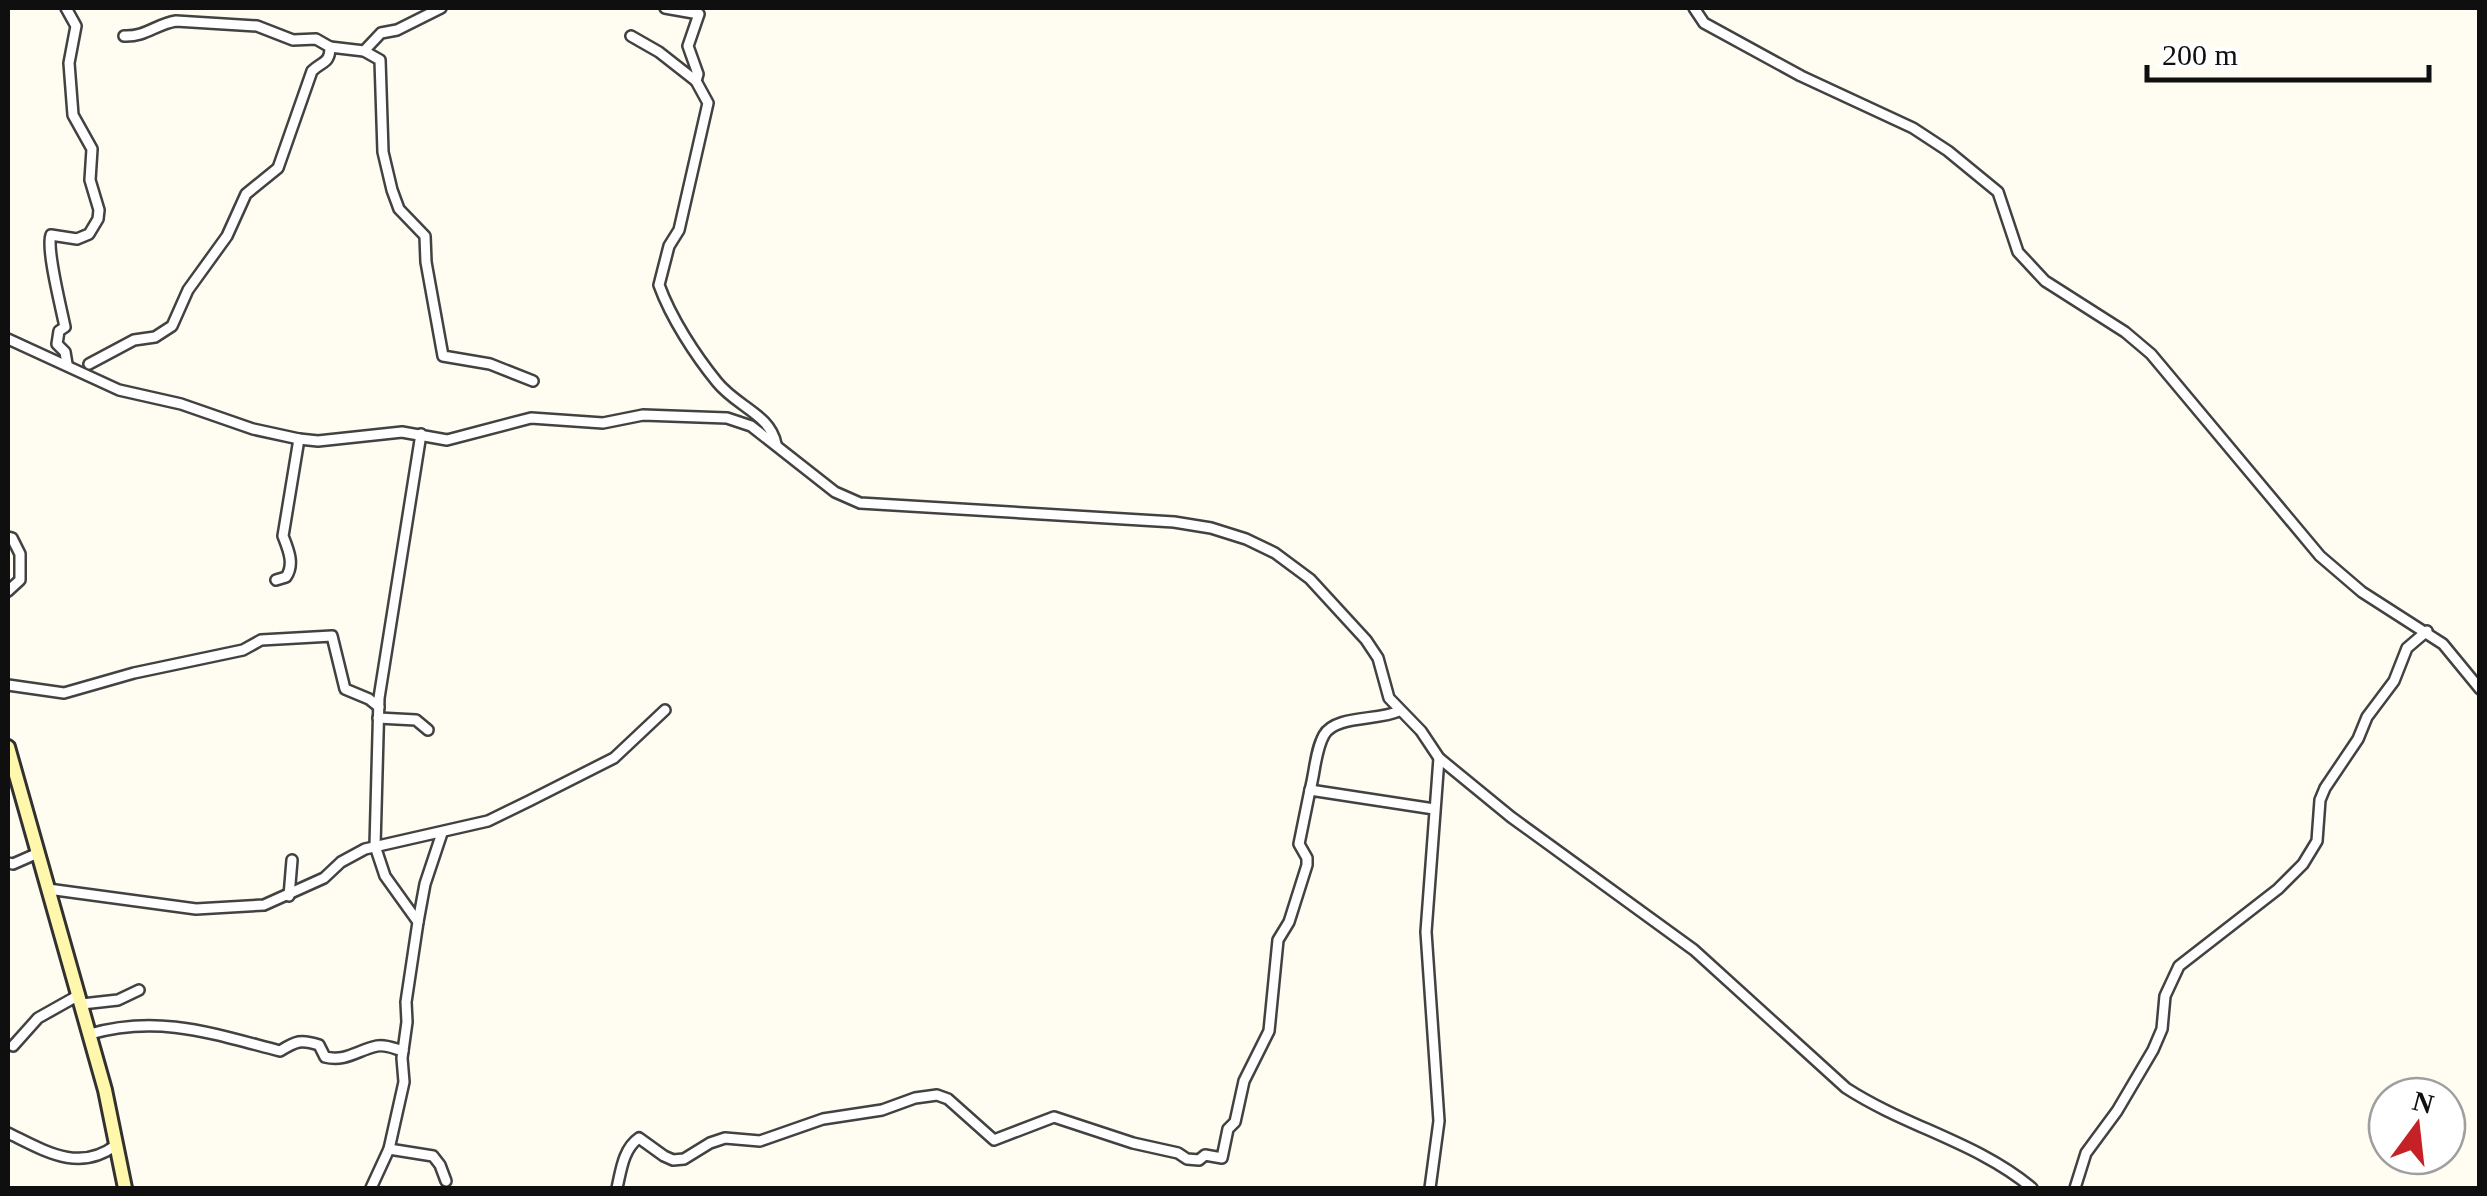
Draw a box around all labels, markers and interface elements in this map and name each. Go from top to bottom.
scale bar [2147,20,2430,82]
text: 200 m [2162,38,2238,71]
north arrow [2367,1076,2467,1176]
text: N [2410,1085,2437,1120]

